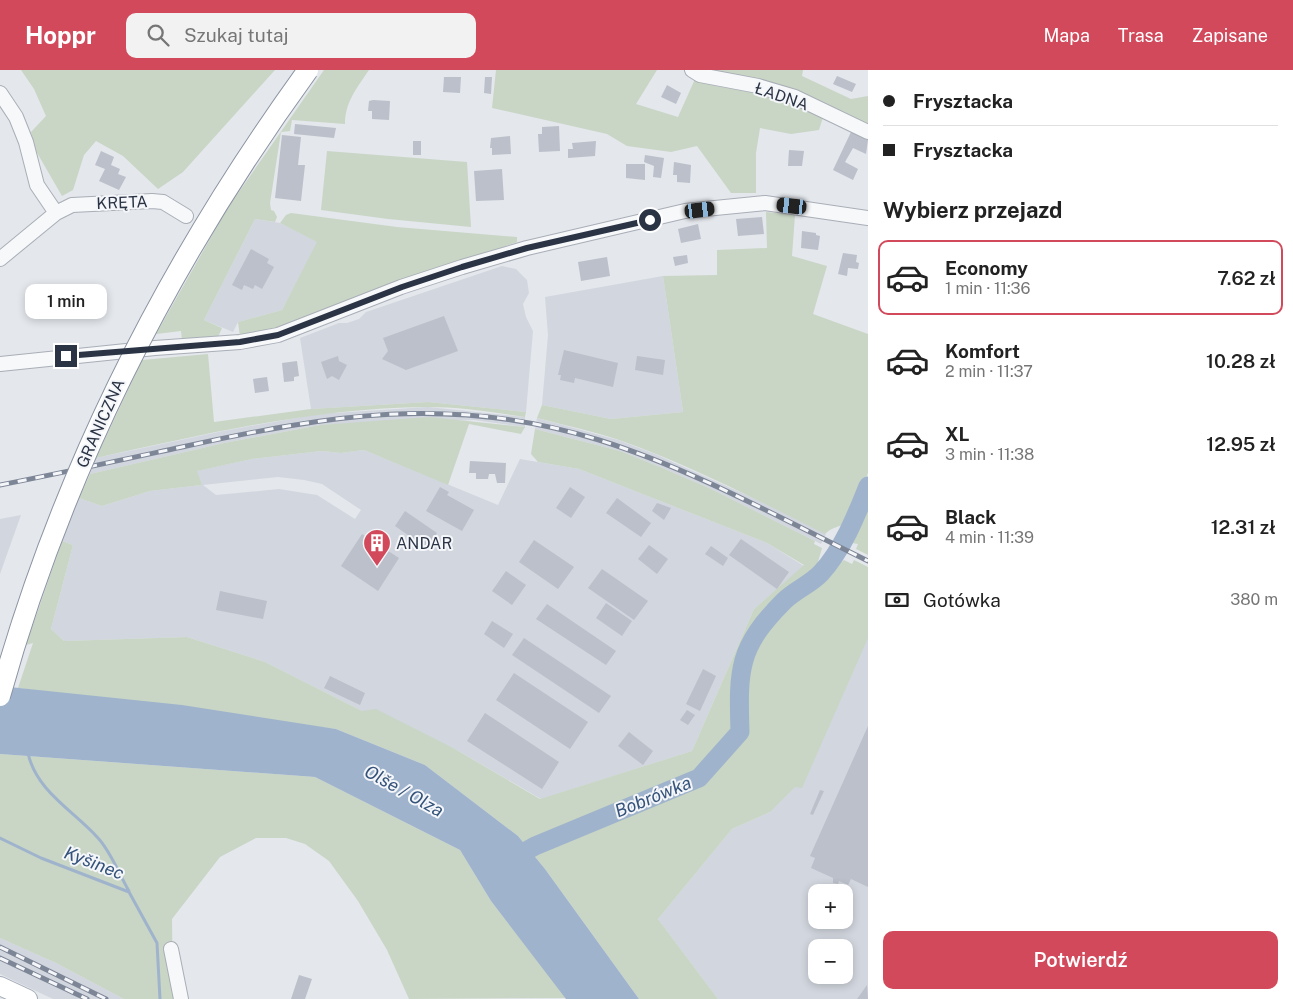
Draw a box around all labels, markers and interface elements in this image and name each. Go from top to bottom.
search box [126,13,476,58]
text: Hoppr [25,21,96,49]
icon: search [144,21,172,49]
text: Szukaj tutaj [184,24,289,46]
text: Mapa [1043,25,1090,46]
text: Trasa [1118,25,1164,46]
text: Zapisane [1192,25,1268,46]
street label: ŁADNA [753,78,811,114]
text: Frysztacka [913,90,1013,112]
text: Frysztacka [913,139,1013,161]
street label: KRĘTA [96,192,148,213]
car [776,197,807,215]
text: Wybierz przejazd [883,197,1063,223]
car [684,201,715,219]
route start [639,209,661,231]
icon: car [885,255,930,300]
text: Economy [945,257,1028,279]
text: 7.62 zł [1217,267,1276,289]
text: 1 min · 11:36 [945,279,1030,298]
callout: 1 min [25,284,107,318]
text: 1 min [47,292,85,311]
icon: car [885,338,930,383]
text: Komfort [945,340,1020,362]
route end [55,345,77,367]
text: 10.28 zł [1206,350,1276,372]
text: 2 min · 11:37 [945,362,1033,381]
street label: GRANICZNA [72,376,128,471]
icon: car [885,421,930,466]
text: XL [945,423,970,445]
text: 12.95 zł [1206,433,1276,455]
text: 3 min · 11:38 [945,445,1034,464]
icon: car [885,504,930,549]
text: Black [945,506,996,528]
text: 12.31 zł [1211,516,1276,538]
building icon: ANDAR [362,528,392,567]
text: 4 min · 11:39 [945,528,1034,547]
place label: ANDAR [396,534,452,553]
icon: cash [883,586,911,614]
text: Gotówka [923,589,1001,611]
text: 380 m [1230,590,1278,609]
water label: Olše / Olza [361,760,447,821]
water label: Bobrówka [612,772,694,821]
water label: Kyšinec [61,842,127,884]
map controls [808,884,853,984]
button: + [808,884,853,929]
button: Potwierdź [883,931,1278,989]
button: − [808,939,853,984]

